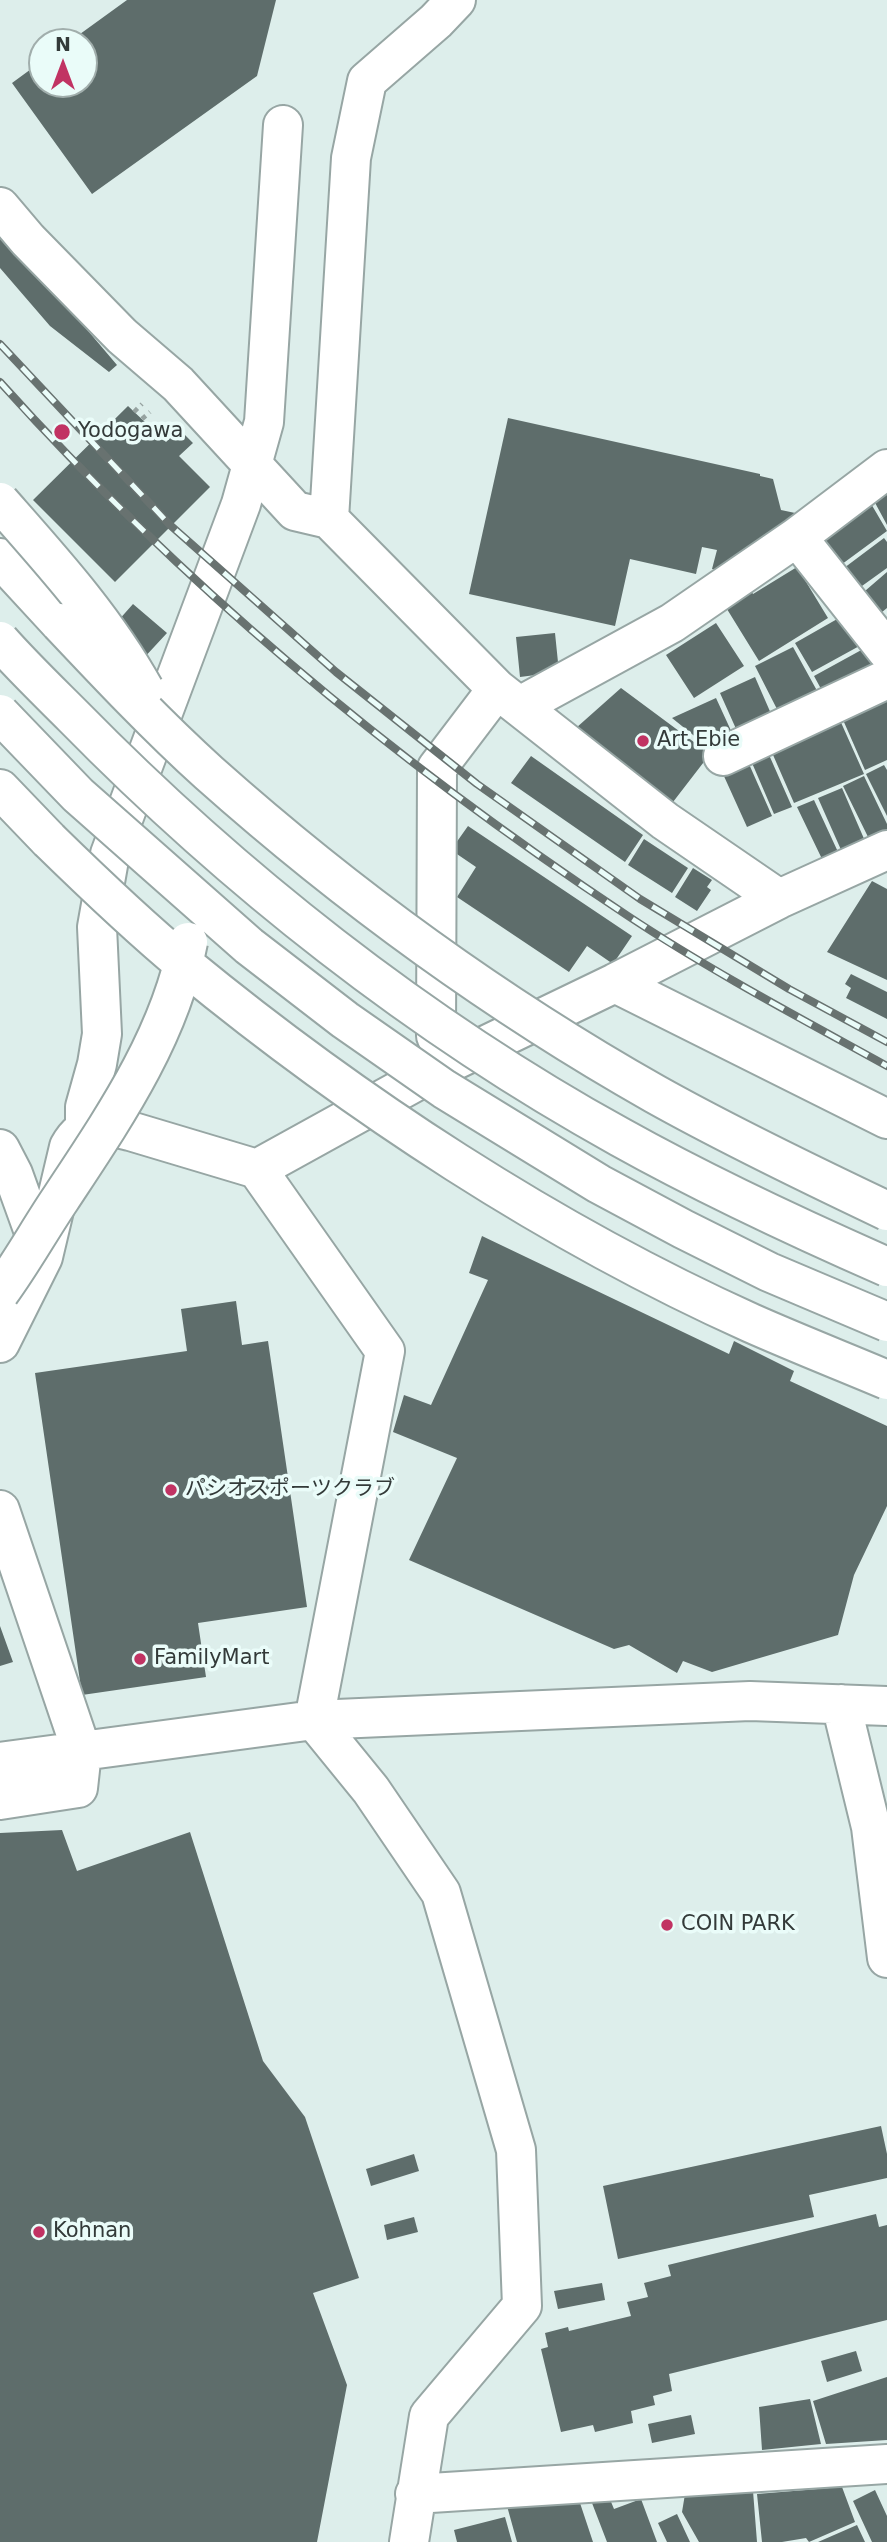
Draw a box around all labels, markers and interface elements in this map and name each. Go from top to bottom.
north arrow [28,28,98,98]
text: N [55,33,71,55]
place label: Yodogawa [78,419,183,445]
marker: Yodogawa [52,422,72,442]
place label: Art Ebie [657,728,740,754]
marker: Art Ebie [635,733,651,749]
place label: パシオスポーツクラブ [185,1477,395,1503]
marker: パシオスポーツクラブ [163,1482,179,1498]
place label: FamilyMart [154,1646,269,1672]
marker: FamilyMart [132,1651,148,1667]
place label: COIN PARK [681,1912,795,1938]
marker: COIN PARK [659,1917,675,1933]
place label: Kohnan [53,2219,131,2245]
marker: Kohnan [31,2224,47,2240]

